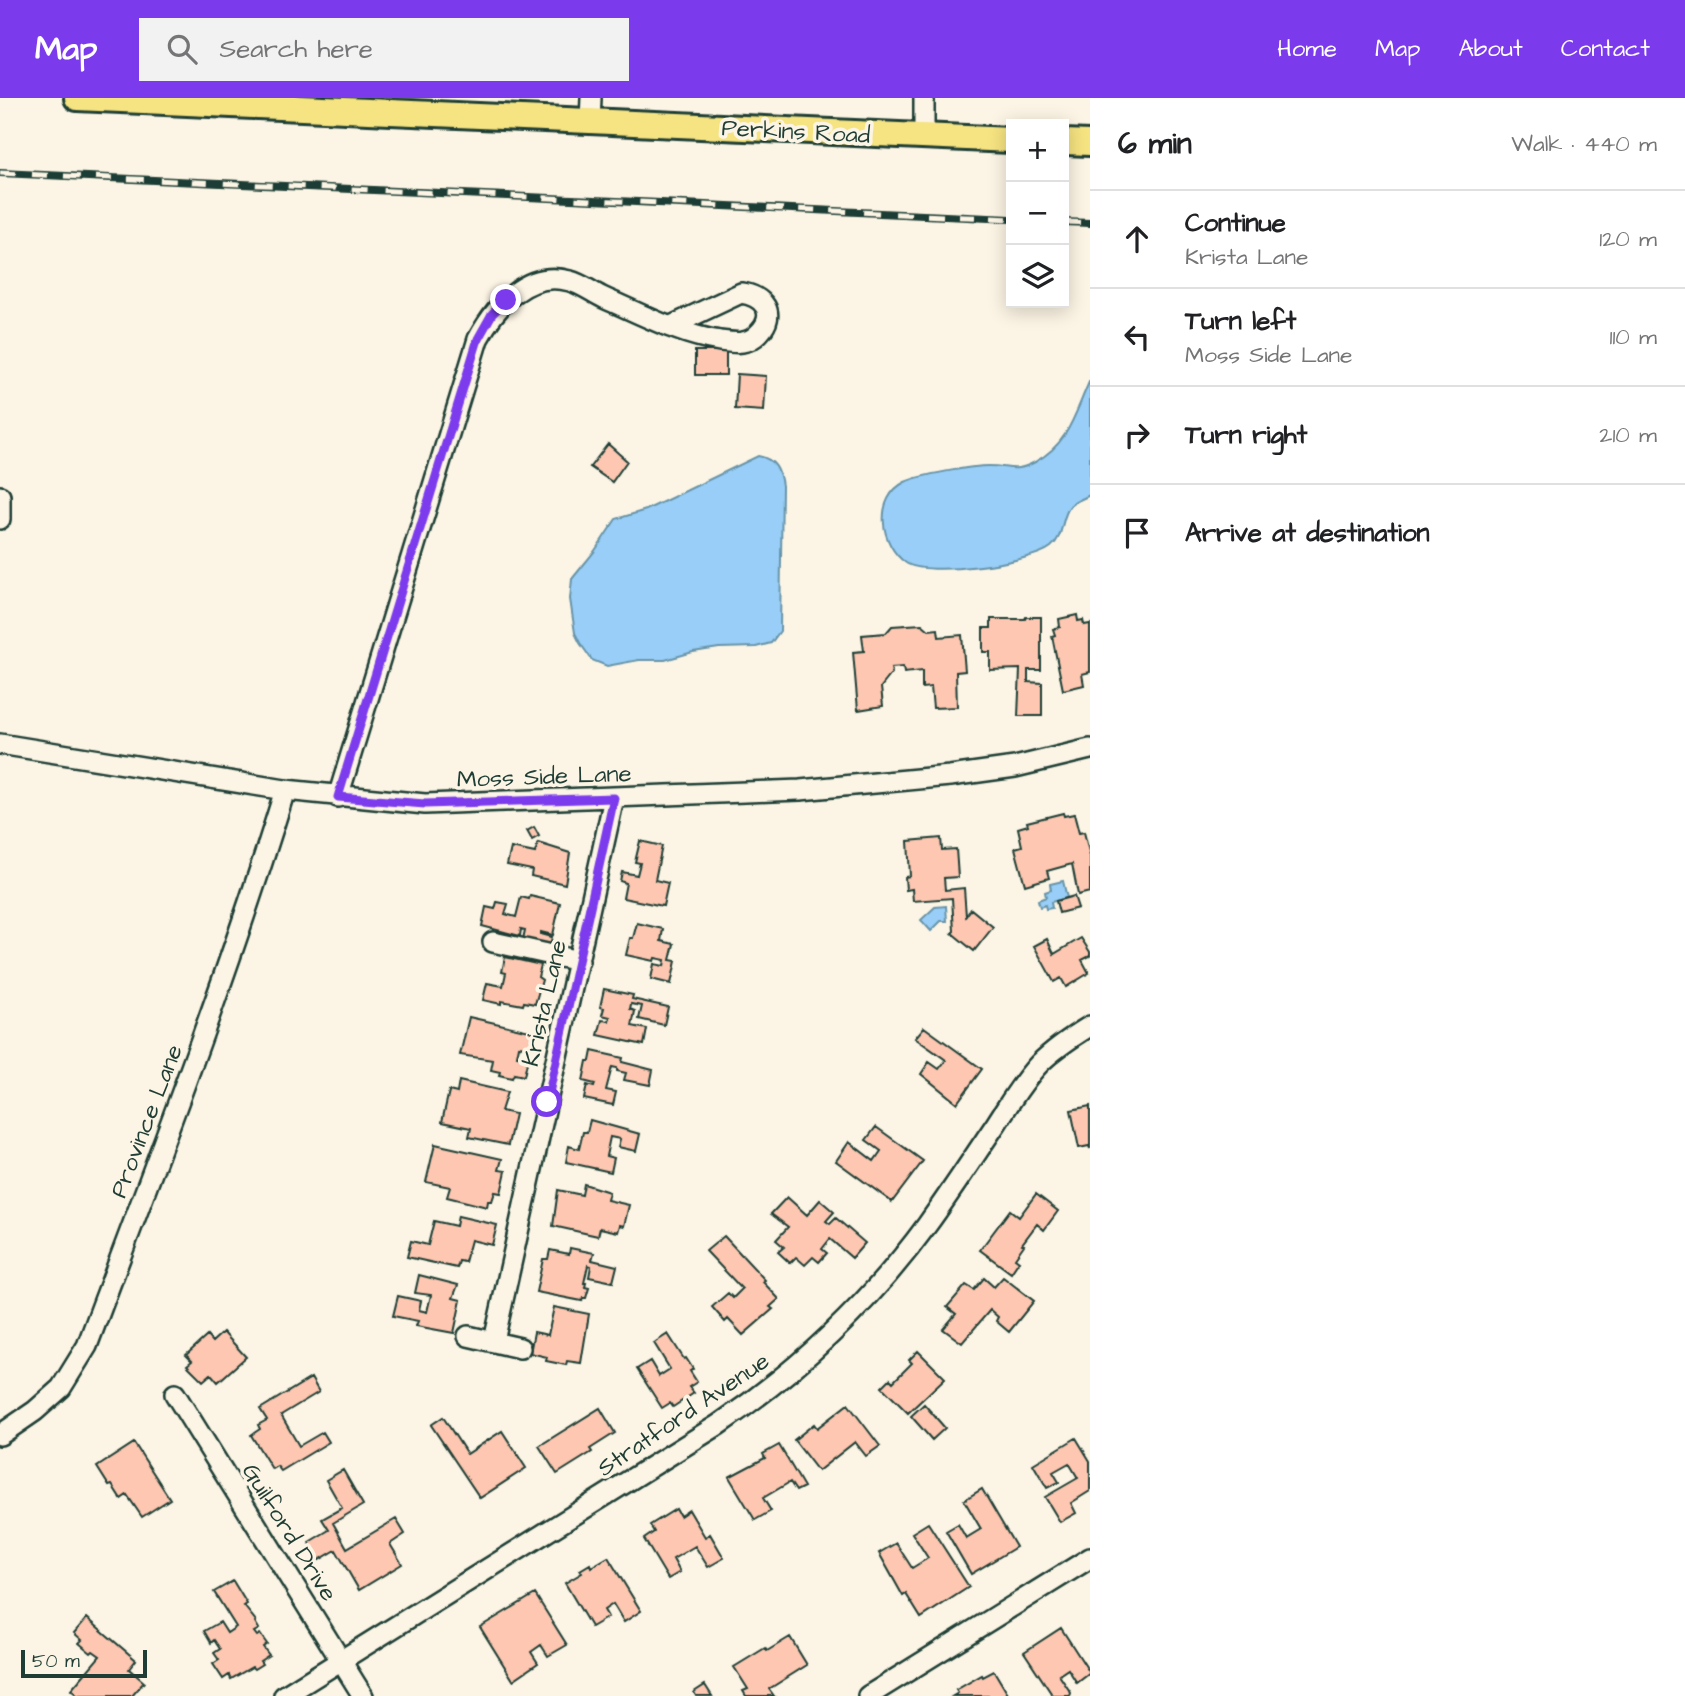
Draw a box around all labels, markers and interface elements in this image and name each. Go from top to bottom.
search box [139,18,629,81]
text: Map [35,26,97,72]
icon: search [163,30,201,68]
text: Search here [219,31,373,67]
text: Home [1277,32,1337,66]
text: Map [1375,32,1420,66]
text: About [1458,32,1523,66]
text: Contact [1561,32,1650,66]
street label: Perkins Road [721,111,871,153]
map controls [1006,119,1069,308]
button: + [1006,119,1069,182]
text: 6 min [1118,123,1192,165]
text: Walk · 440 m [1511,128,1657,160]
button: − [1006,182,1069,245]
text: Continue [1185,205,1286,241]
icon: ahead [1118,220,1156,258]
text: 120 m [1599,223,1657,255]
text: Krista Lane [1185,241,1308,273]
button: layers [1006,245,1069,308]
route end [490,284,521,315]
text: Turn left [1185,303,1296,339]
icon: left [1118,318,1156,356]
text: 110 m [1609,321,1657,353]
text: Moss Side Lane [1185,339,1353,371]
icon: right [1118,416,1156,454]
text: Turn right [1185,417,1307,453]
text: 210 m [1599,419,1657,451]
icon: arrive [1118,514,1156,552]
text: Arrive at destination [1185,515,1430,551]
street label: Moss Side Lane [456,757,632,797]
street label: Krista Lane [514,937,576,1070]
street label: Province Lane [102,1040,192,1203]
route start [531,1086,562,1117]
street label: Stratford Avenue [591,1344,776,1485]
street label: Guilford Drive [233,1457,345,1608]
scale bar [21,1647,147,1679]
text: 50 m [32,1648,80,1675]

